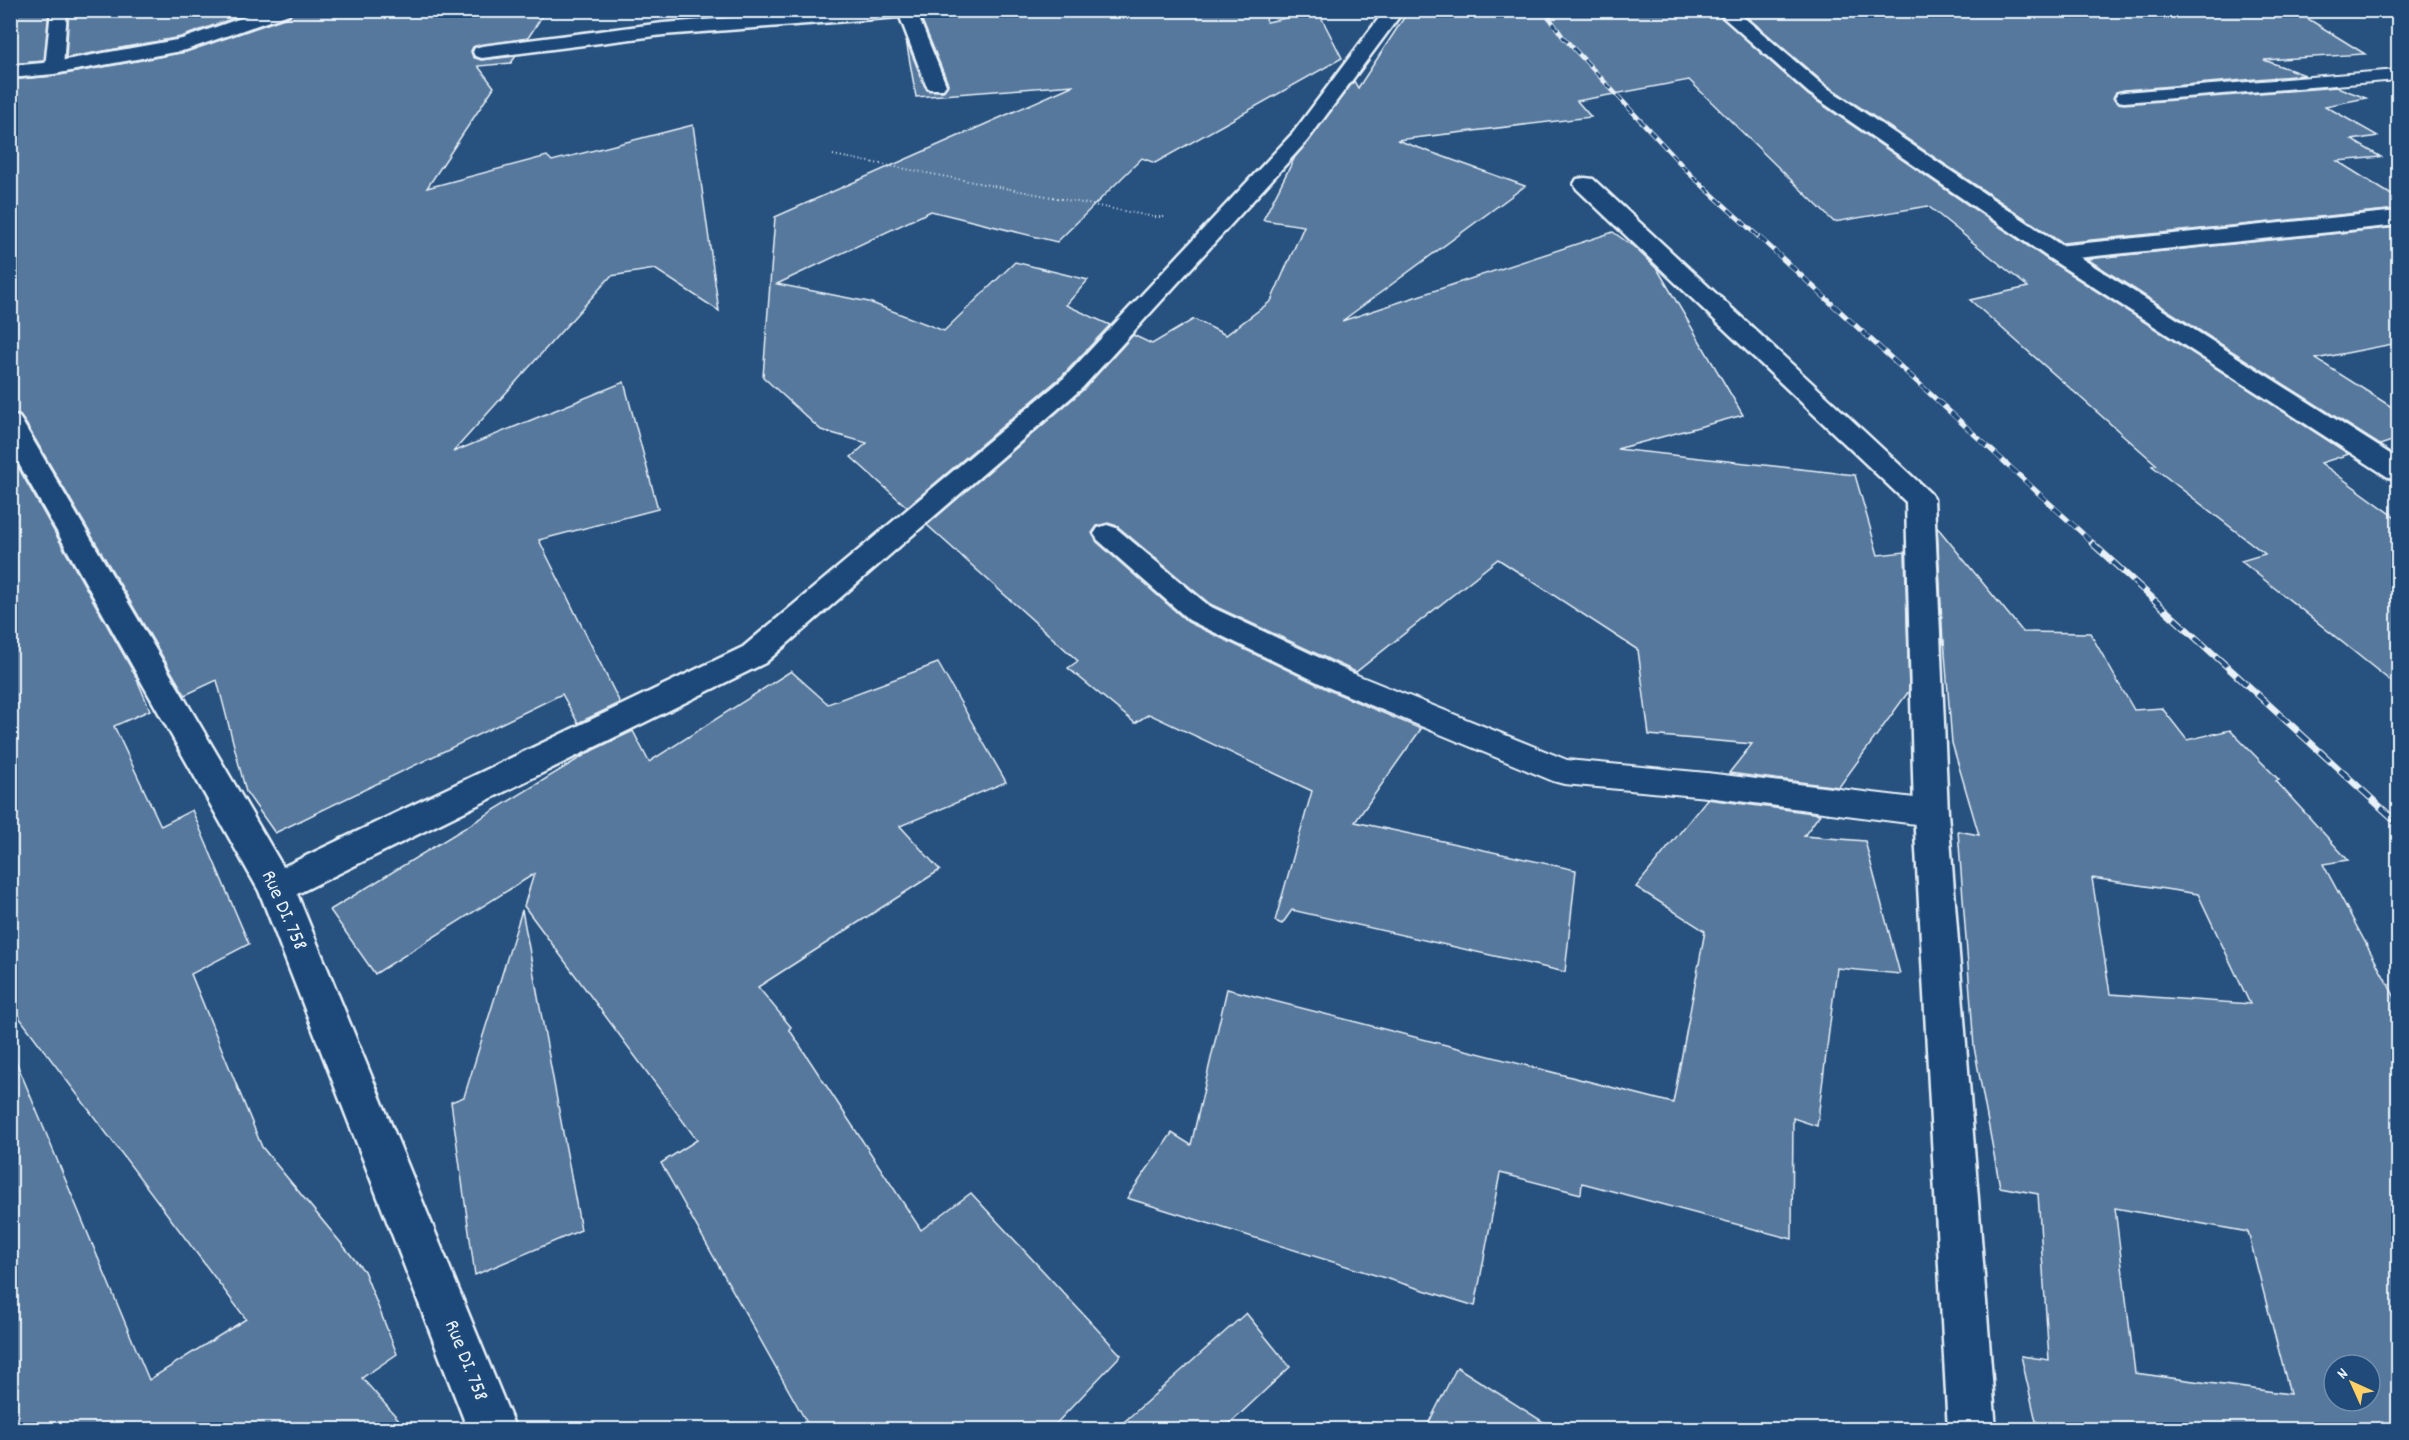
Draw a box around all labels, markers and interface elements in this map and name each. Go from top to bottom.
street label: Rue DI. 758 [252,866,314,956]
street label: Rue DI. 758 [435,1316,495,1406]
north arrow [2322,1353,2382,1413]
text: N [2332,1363,2354,1385]

